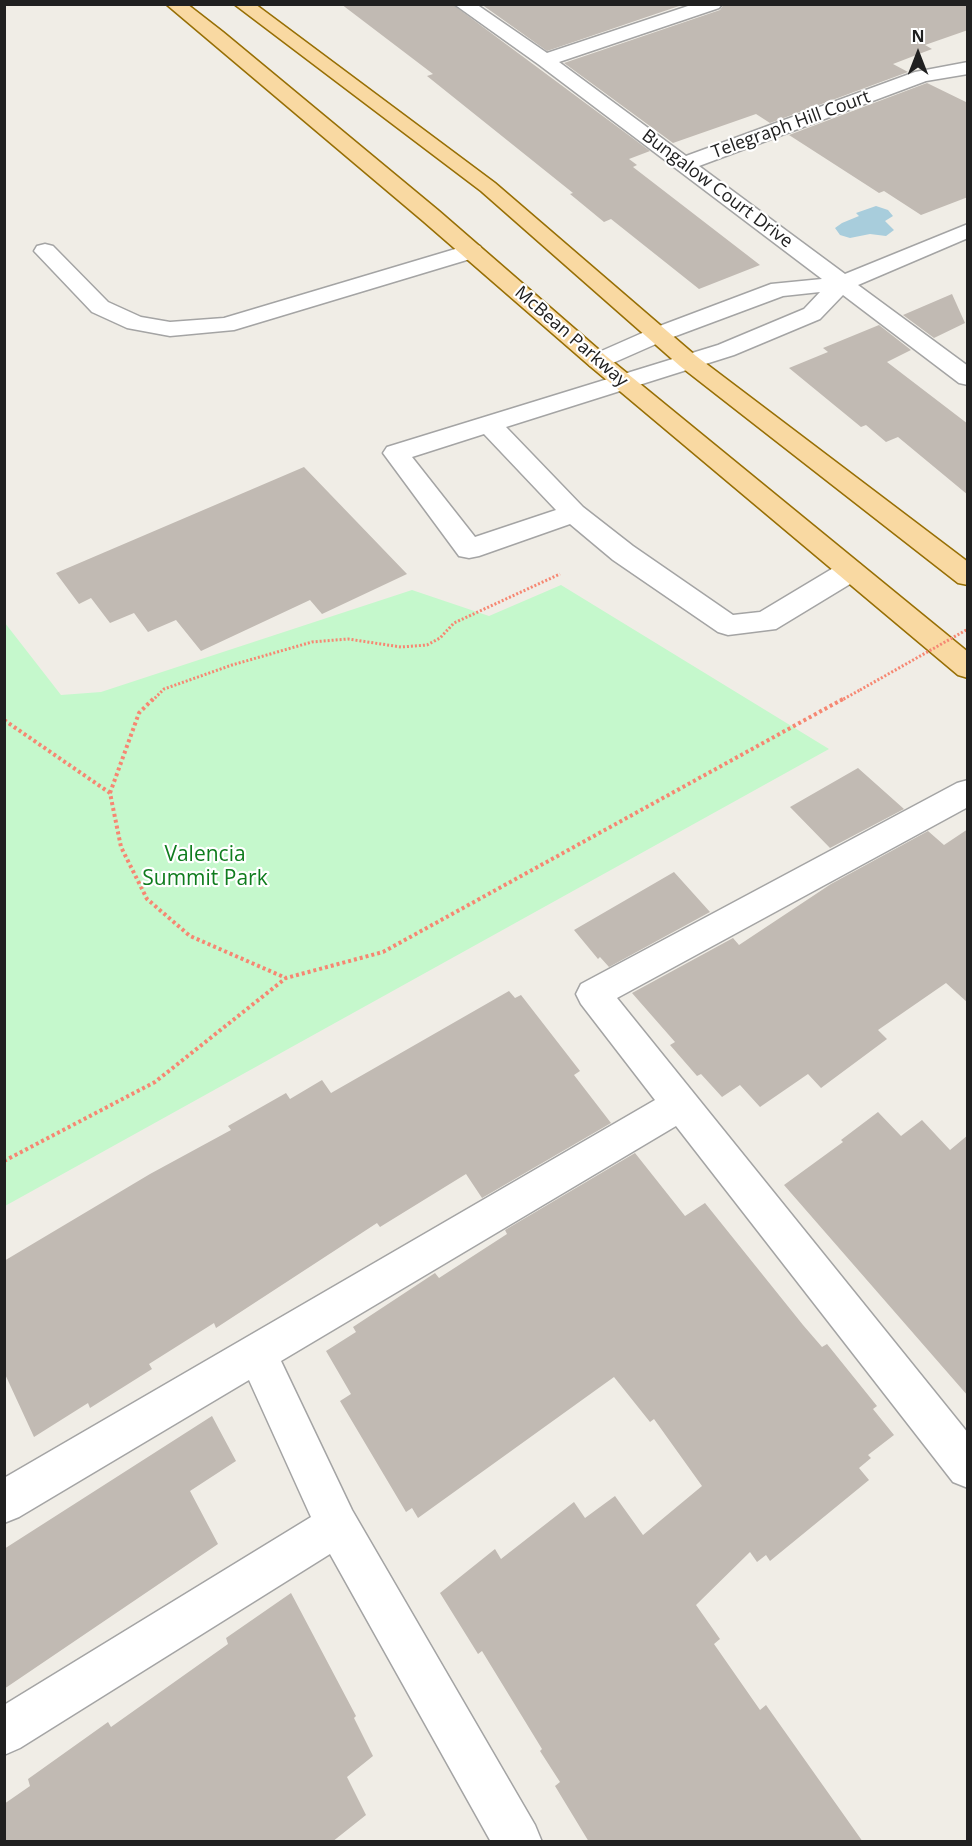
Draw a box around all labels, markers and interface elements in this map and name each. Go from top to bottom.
north arrow [888,24,948,84]
text: N [911,25,925,47]
street label: Telegraph Hill Court [709,86,873,164]
street label: Bungalow Court Drive [637,125,797,253]
street label: McBean Parkway [510,282,632,392]
park label: Valencia Summit Park [142,842,268,892]

